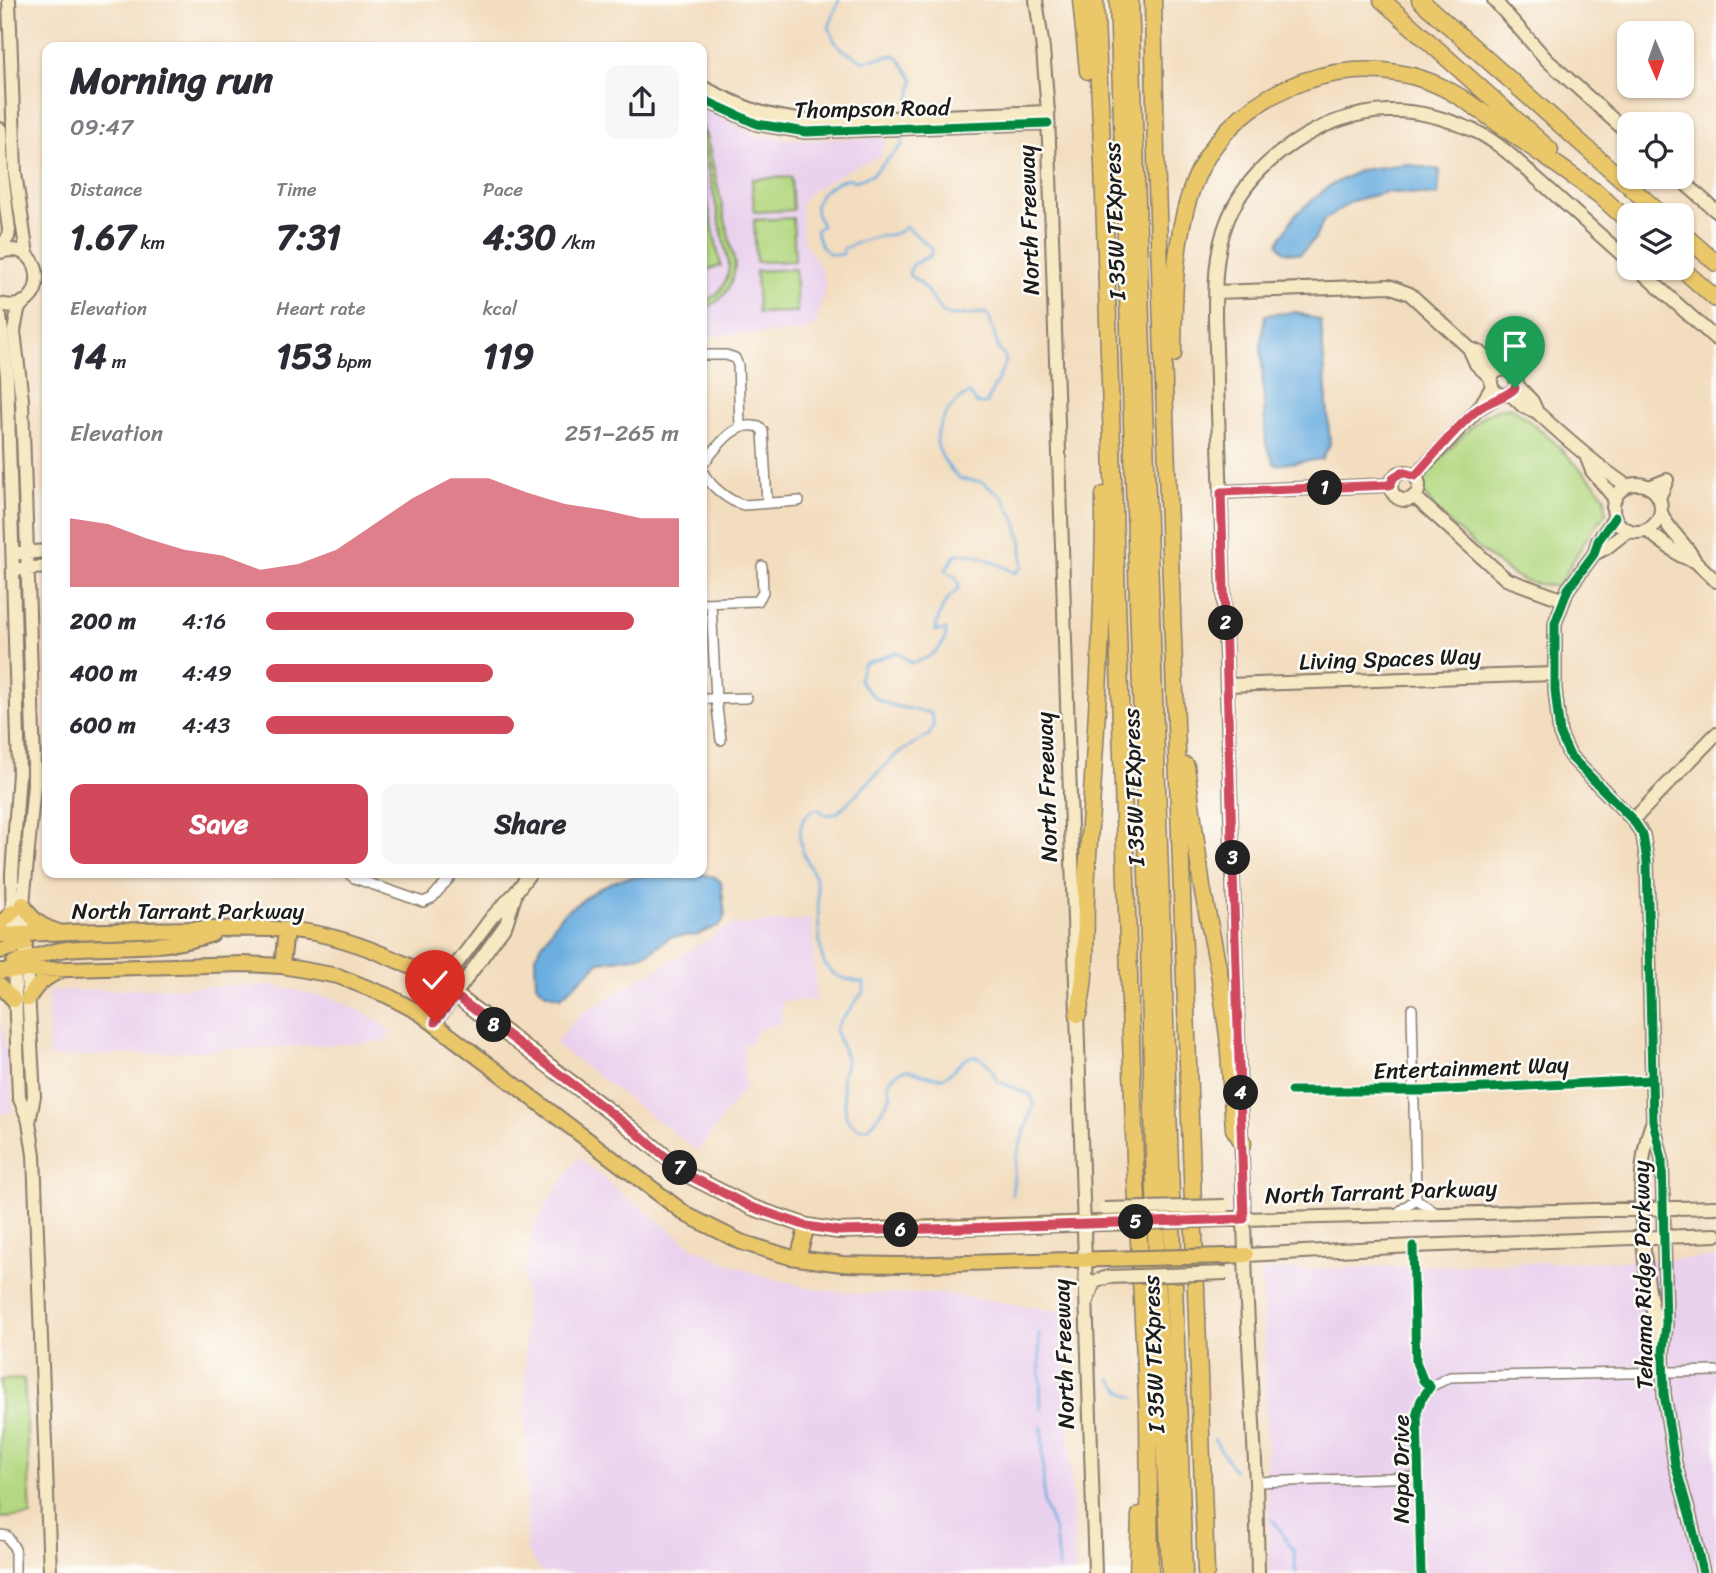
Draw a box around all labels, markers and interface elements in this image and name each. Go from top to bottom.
north arrow [1617,21,1694,98]
map controls [1617,21,1694,280]
text: Morning run [70,47,273,114]
button: share [605,65,679,139]
street label: Thompson Road [794,87,952,131]
text: 09:47 [70,107,133,148]
button: locate [1617,112,1694,189]
street label: I 35W TEXpress [1092,141,1138,302]
street label: North Freeway [1006,144,1052,296]
text: Distance [70,173,142,206]
text: Time [276,173,317,206]
text: Pace [483,173,523,206]
button: layers [1617,203,1694,280]
text: 1.67 [70,206,135,268]
text: 7:31 [276,206,341,268]
text: 4:30 [483,206,556,268]
text: km [135,226,165,259]
text: /km [556,226,595,259]
text: Elevation [70,292,147,325]
text: Heart rate [276,292,366,325]
text: kcal [483,292,517,325]
pin [1485,316,1545,388]
text: 14 [70,325,107,387]
text: 153 [276,325,332,387]
text: 119 [483,325,534,387]
icon: arrive [1496,327,1534,365]
text: m [107,345,126,378]
text: bpm [332,345,372,378]
text: Elevation [70,413,163,454]
text: 251–265 m [565,413,679,454]
pin: 1 [1308,470,1342,505]
text: 1 [1320,471,1329,504]
text: 200 m [70,601,136,642]
text: 4:16 [182,601,226,642]
pin: 2 [1208,606,1244,640]
text: 2 [1220,606,1231,639]
street label: Living Spaces Way [1298,635,1482,683]
text: 400 m [70,653,137,694]
text: 4:49 [182,653,232,694]
text: 600 m [70,705,136,746]
text: 4:43 [182,705,230,746]
street label: I 35W TEXpress [1111,707,1157,868]
street label: North Freeway [1024,711,1070,863]
button: Save [70,784,368,864]
button: Share [382,784,679,864]
pin: 3 [1216,840,1250,876]
text: 3 [1227,841,1238,874]
street label: North Tarrant Parkway [72,891,304,932]
pin [405,950,465,1022]
icon: check [416,961,454,999]
pin: 8 [476,1007,512,1042]
text: 8 [488,1008,499,1041]
street label: Entertainment Way [1372,1044,1570,1092]
pin: 4 [1224,1076,1258,1110]
text: 4 [1235,1076,1246,1109]
pin: 7 [662,1150,698,1186]
text: 7 [674,1151,685,1184]
street label: Tehama Ridge Parkway [1621,1160,1665,1390]
street label: North Tarrant Parkway [1264,1167,1498,1217]
pin: 5 [1118,1204,1154,1240]
text: 5 [1130,1205,1141,1238]
pin: 6 [884,1212,918,1248]
text: 6 [895,1213,906,1246]
street label: I 35W TEXpress [1131,1274,1177,1435]
street label: North Freeway [1041,1278,1087,1430]
street label: Napa Drive [1381,1414,1422,1524]

